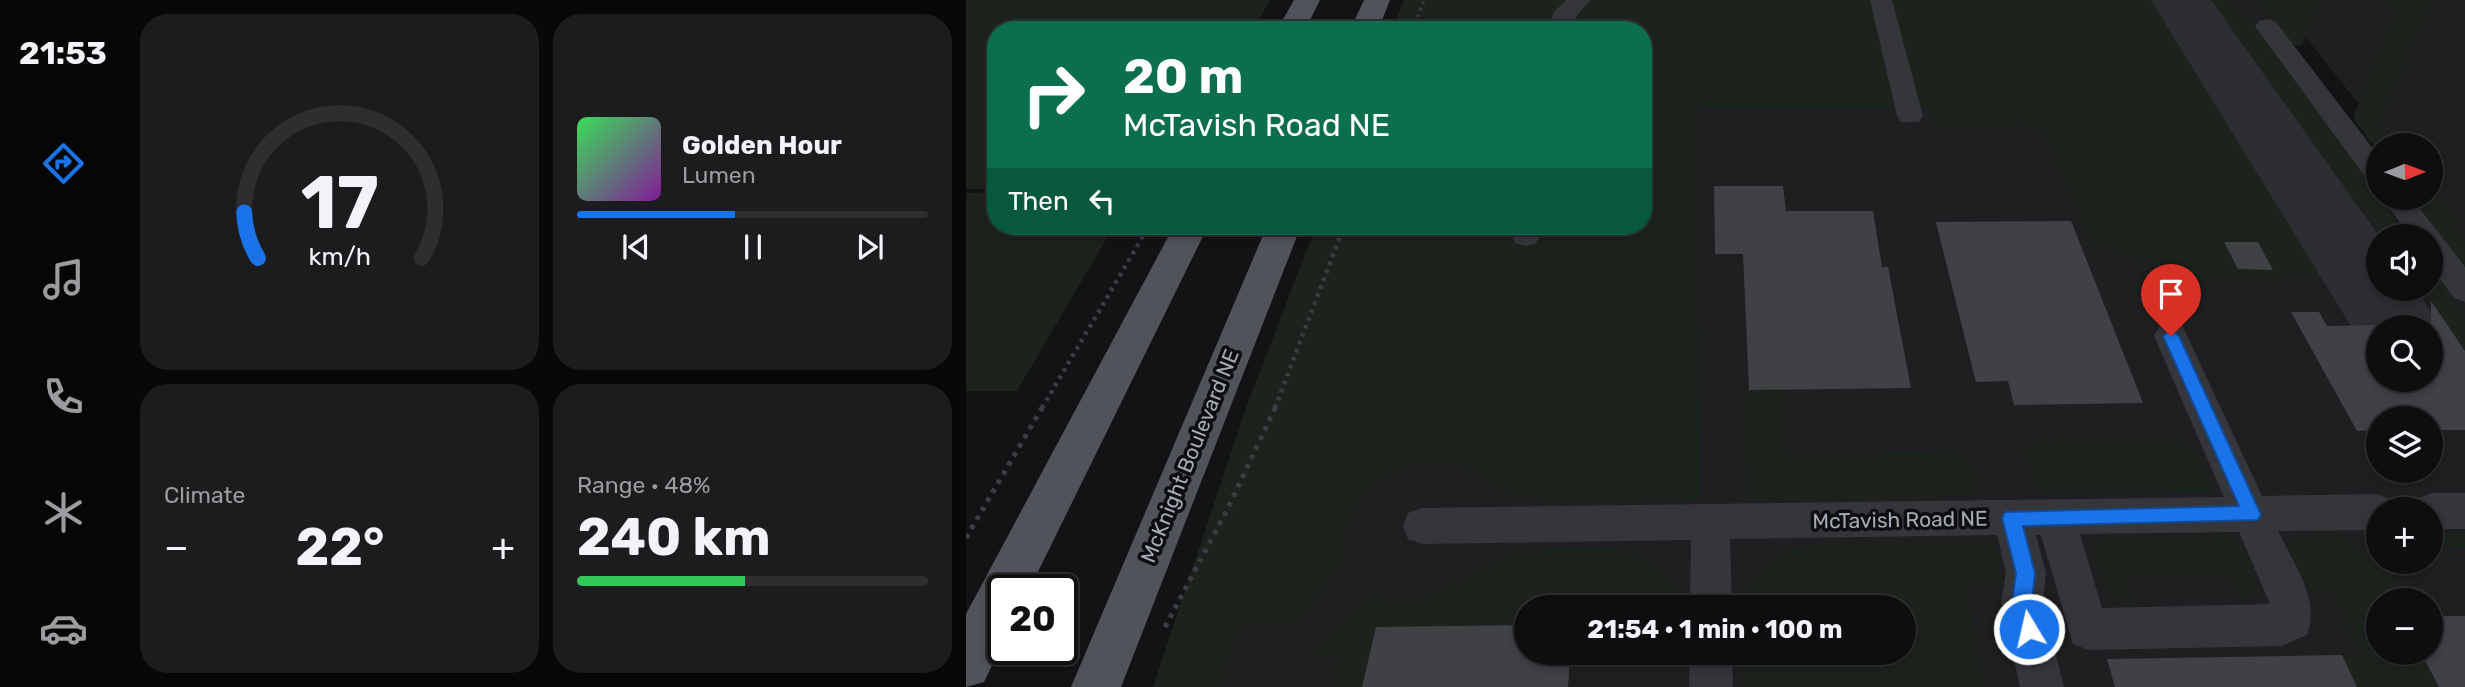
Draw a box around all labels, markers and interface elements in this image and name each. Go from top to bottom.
text: 21:53 [19,34,107,72]
text: 20 m [1123,47,1244,105]
icon: right [1008,49,1099,140]
text: McTavish Road NE [1123,106,1390,144]
text: Golden Hour [682,130,842,161]
north arrow [2366,133,2443,210]
map controls [2366,133,2443,665]
icon: directions [39,139,88,188]
text: 17 [301,160,378,246]
text: Lumen [682,161,756,189]
icon: left [1083,182,1121,220]
text: Then [1008,186,1069,217]
button: sound [2366,224,2443,301]
icon: previous [617,228,655,266]
icon: pause [734,228,772,266]
icon: next [851,228,889,266]
text: km/h [308,242,371,271]
icon: music [39,255,88,304]
pin [2141,264,2201,336]
icon: arrive [2152,275,2190,313]
button: search [2366,315,2443,392]
street label: McKnight Boulevard NE [1135,345,1244,566]
icon: phone [39,372,88,421]
button: layers [2366,406,2443,483]
text: Range · 48% [577,471,711,499]
text: Climate [164,481,245,509]
icon: climate [39,488,88,537]
button: + [2366,497,2443,574]
street label: McTavish Road NE [1812,505,1988,534]
text: 240 km [577,506,771,568]
text: 22° [296,516,385,578]
text: − [164,524,189,570]
text: + [491,524,515,570]
speed limit sign: 20 [987,574,1078,665]
button: − [2366,588,2443,665]
position arrow [1992,592,2066,666]
icon: car [39,604,88,653]
text: 21:54 · 1 min · 100 m [1587,614,1843,645]

